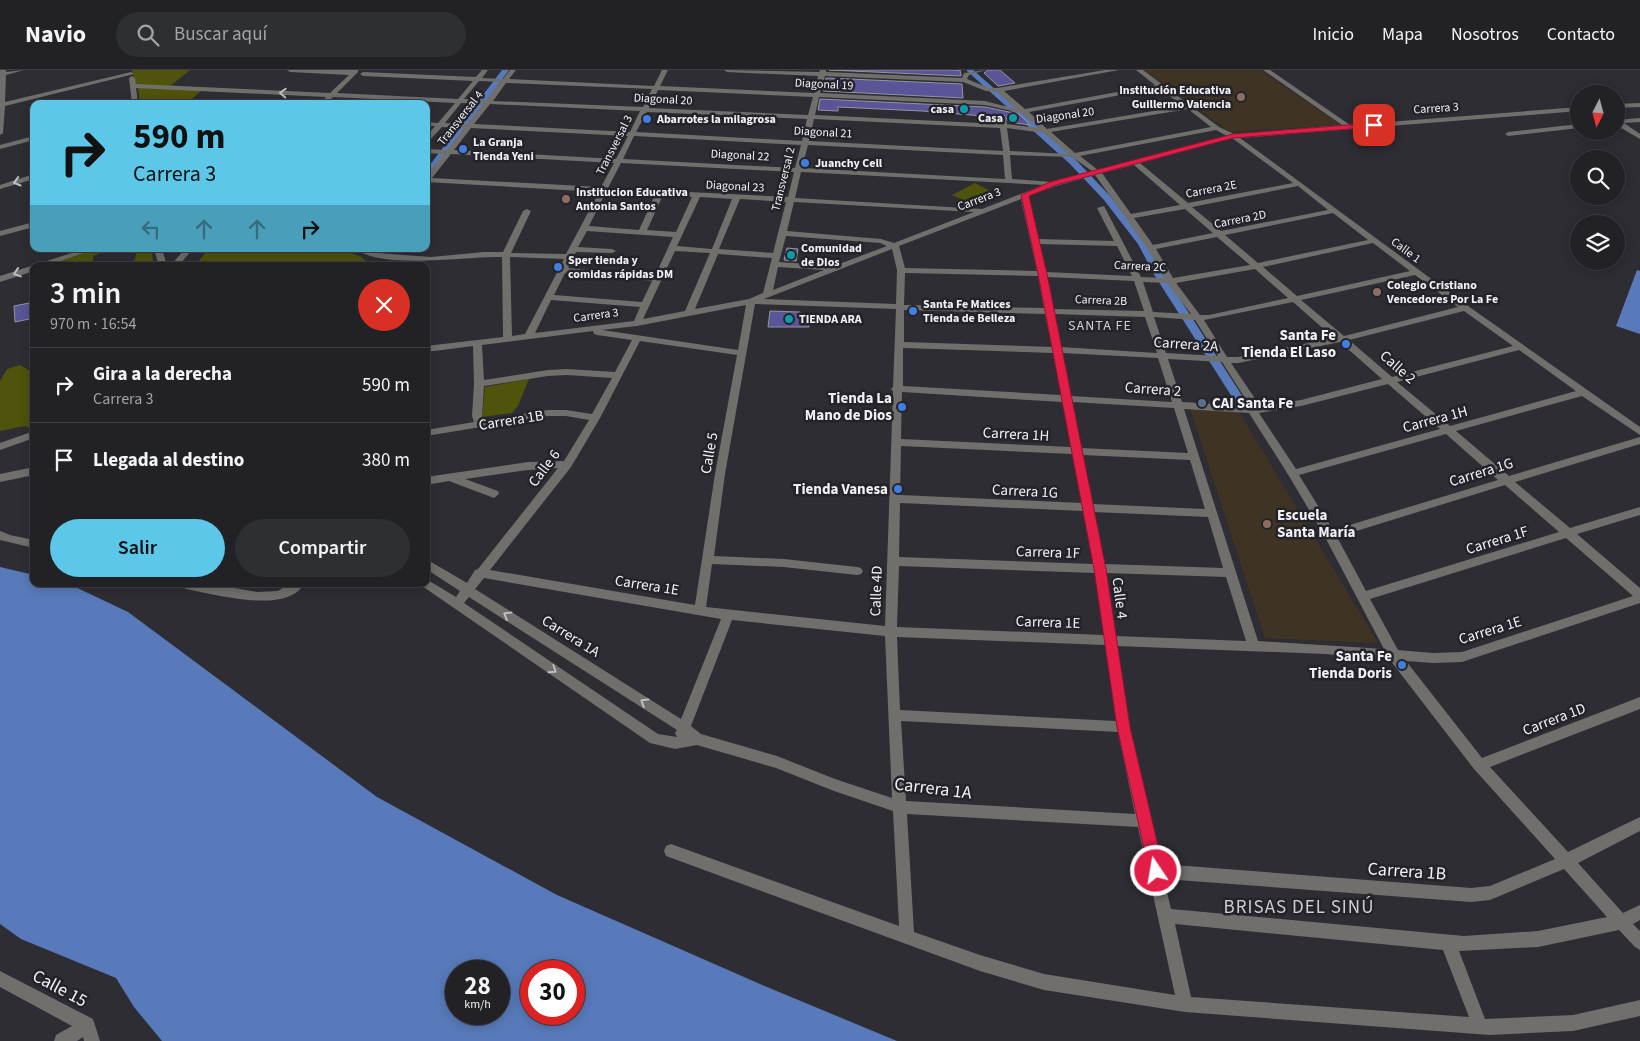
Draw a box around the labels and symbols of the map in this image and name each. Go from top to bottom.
street label: Diagonal 19 [794,74,854,95]
place label: Institución Educativa Guillermo Valencia [1119,82,1231,113]
north arrow [1570,85,1625,140]
one-way arrow [278,87,286,98]
street label: Transversal 4 [434,87,487,149]
street label: Diagonal 20 [633,89,693,110]
marker: Institución Educativa Guillermo Valencia [1235,91,1247,103]
street label: Carrera 3 [1413,98,1459,119]
place label: casa [931,101,954,118]
marker: casa [958,103,970,115]
street label: Diagonal 20 [1035,103,1095,128]
pin [1353,104,1395,146]
place label: Casa [978,110,1003,127]
place label: Abarrotes la milagrosa [656,111,776,128]
street label: Transversal 3 [592,112,637,178]
marker: Casa [1007,112,1019,124]
marker: Abarrotes la milagrosa [641,113,653,125]
street label: Diagonal 21 [793,122,853,143]
place label: La Granja Tienda Yeni [473,134,534,165]
marker: La Granja Tienda Yeni [457,143,469,155]
street label: Diagonal 22 [710,145,770,166]
street label: Transversal 2 [767,145,800,213]
place label: Juanchy Cell [815,155,883,172]
marker: Juanchy Cell [799,157,811,169]
street label: Diagonal 23 [705,176,765,197]
street label: Carrera 2E [1184,176,1238,203]
one-way arrow [13,177,21,187]
street label: Carrera 3 [955,183,1003,216]
place label: Institucion Educativa Antonia Santos [575,184,688,215]
marker: Institucion Educativa Antonia Santos [560,193,572,205]
street label: Carrera 2D [1213,206,1268,233]
street label: Calle 1 [1387,234,1424,267]
place label: Comunidad de DIos [801,240,862,271]
marker: Comunidad de DIos [785,249,797,261]
place label: Sper tienda y comidas rápidas DM [568,252,673,283]
street label: Carrera 2C [1113,257,1167,276]
marker: Sper tienda y comidas rápidas DM [552,261,564,273]
one-way arrow [13,267,22,277]
place label: Colegio Cristiano Vencedores Por La Fe [1386,277,1498,308]
marker: Colegio Cristiano Vencedores Por La Fe [1371,286,1383,298]
street label: Carrera 2B [1074,291,1127,310]
place label: Santa Fe Matices Tienda de Belleza [923,296,1015,327]
street label: Carrera 3 [572,304,620,327]
marker: Santa Fe Matices Tienda de Belleza [907,305,919,317]
place label: TIENDA ARA [799,311,862,328]
marker: TIENDA ARA [783,313,795,325]
district label: SANTA FE [1068,316,1132,336]
place label: Santa Fe Tienda El Laso [1242,325,1336,363]
street label: Carrera 2A [1153,332,1220,357]
marker: Santa Fe Tienda El Laso [1340,338,1352,350]
street label: Calle 2 [1375,346,1420,389]
street label: Carrera 2 [1124,377,1182,402]
place label: Tienda La Mano de Dios [805,388,892,426]
place label: CAI Santa Fe [1212,393,1294,414]
marker: CAI Santa Fe [1196,397,1208,409]
marker: Tienda La Mano de Dios [896,401,908,413]
street label: Carrera 1H [1400,401,1470,438]
street label: Carrera 1B [477,405,545,436]
street label: Carrera 1H [982,422,1050,447]
street label: Calle 5 [696,431,723,475]
street label: Calle 6 [523,445,565,491]
street label: Carrera 1G [1447,453,1516,492]
place label: Tienda Vanesa [793,479,888,500]
street label: Carrera 1G [991,479,1058,504]
marker: Tienda Vanesa [892,483,904,495]
place label: Escuela Santa María [1277,505,1356,543]
marker: Escuela Santa María [1261,518,1273,530]
street label: Carrera 1F [1463,521,1531,560]
street label: Carrera 1F [1016,541,1081,564]
street label: Calle 4D [865,565,888,617]
street label: Carrera 1E [613,570,681,601]
street label: Calle 4 [1107,576,1133,621]
street label: Carrera 1A [538,610,605,663]
street label: Carrera 1E [1015,611,1081,634]
street label: Carrera 1E [1456,611,1524,650]
one-way arrow [503,612,512,621]
place label: Santa Fe Tienda Doris [1309,646,1392,684]
marker: Santa Fe Tienda Doris [1396,659,1408,671]
one-way arrow [547,664,557,673]
street label: Carrera 1D [1520,698,1589,741]
one-way arrow [640,699,649,709]
street label: Carrera 1A [893,771,973,806]
position arrow [1129,844,1181,896]
street label: Carrera 1B [1367,856,1447,887]
district label: BRISAS DEL SINÚ [1224,894,1374,921]
speed limit sign: 30 [520,960,585,1025]
street label: Calle 15 [28,964,92,1013]

